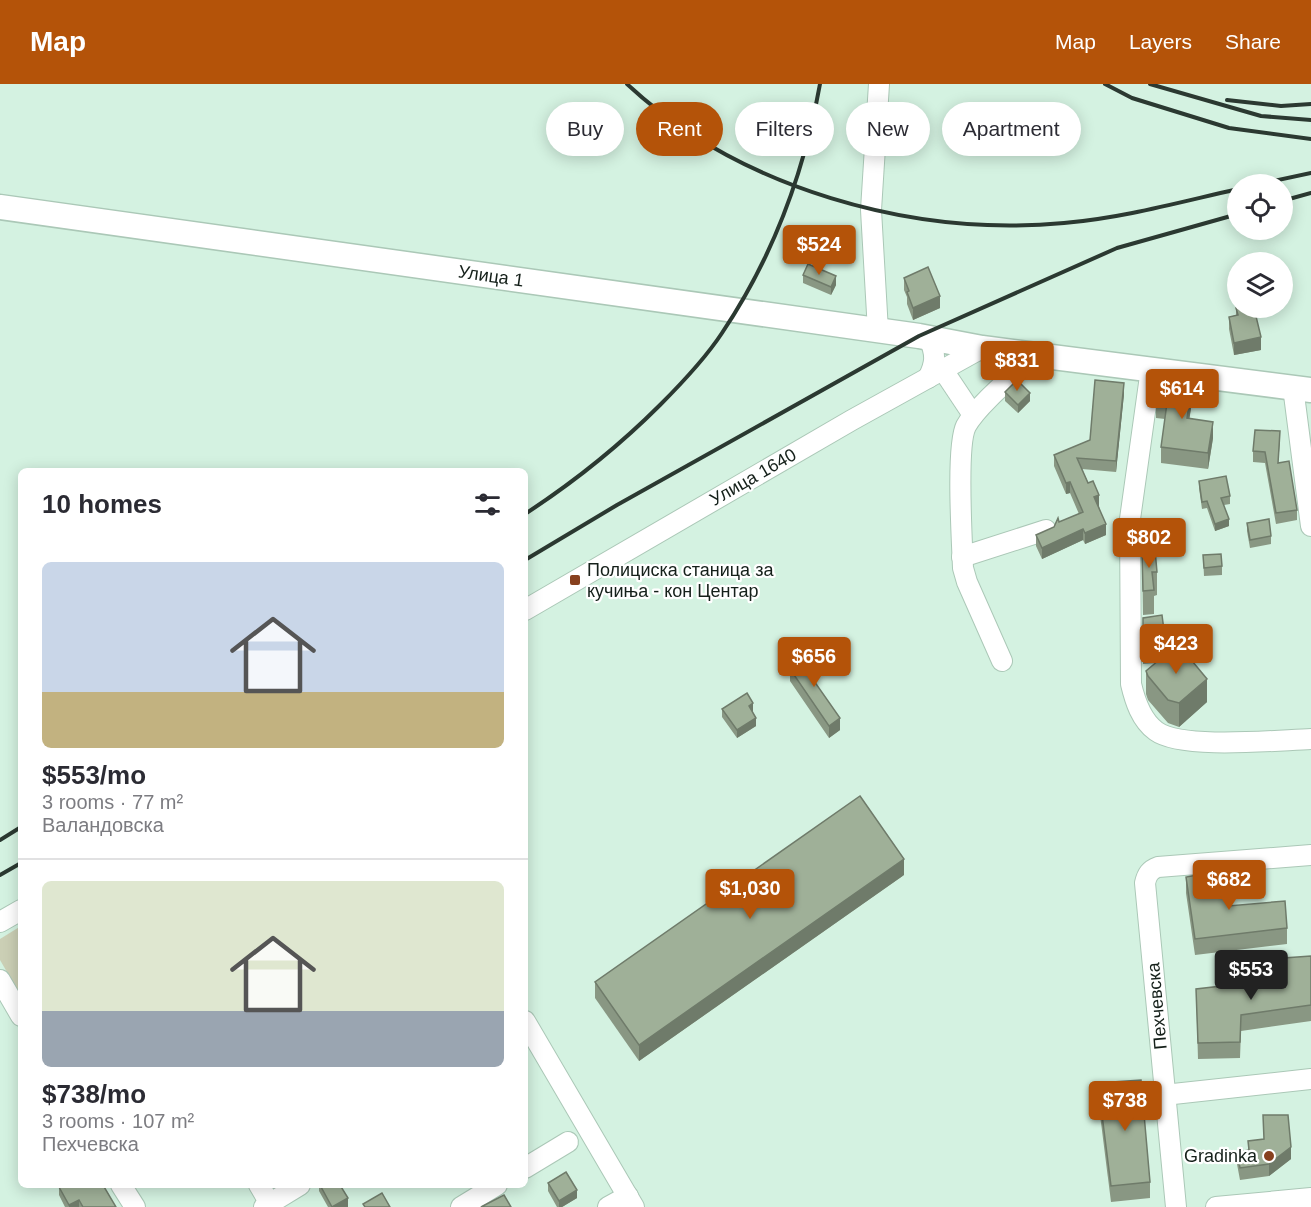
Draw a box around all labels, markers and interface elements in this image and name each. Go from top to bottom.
text: Map [30,26,86,57]
text: Map [1055,30,1096,53]
text: Layers [1129,30,1192,53]
text: Share [1225,30,1281,53]
chip: Buy [546,102,624,156]
chip: Rent [636,102,723,156]
chip: Filters [735,102,834,156]
chip: New [846,102,930,156]
chip: Apartment [942,102,1081,156]
map controls [1227,174,1293,318]
button: locate [1227,174,1293,240]
pin: $524 [783,225,855,276]
text: $524 [797,233,841,255]
button: layers [1227,252,1293,318]
street label: Улица 1 [457,261,525,291]
pin: $831 [981,341,1053,392]
text: $831 [995,349,1039,371]
pin: $614 [1146,369,1218,420]
text: $614 [1160,377,1204,399]
street label: Улица 1640 [706,444,800,510]
icon: filters [471,488,504,521]
text: 10 homes [42,489,162,519]
pin: $802 [1113,518,1185,569]
text: $802 [1127,526,1171,548]
place label: Полициска станица за кучиња - кон Центар [587,560,774,601]
marker: Полициска станица за кучиња - кон Центар [568,573,582,587]
icon: home [219,601,327,709]
pin: $423 [1140,624,1212,675]
text: $423 [1154,632,1198,654]
pin: $656 [778,637,850,688]
text: $656 [792,645,836,667]
text: $553/mo [42,760,146,790]
text: 3 rooms · 77 m² [42,791,183,813]
text: Валандовска [42,814,164,836]
pin: $682 [1193,860,1265,911]
text: $682 [1207,868,1251,890]
pin: $1,030 [701,869,799,920]
text: $1,030 [719,877,781,899]
icon: home [219,920,327,1028]
pin: $553 [1215,950,1287,1001]
text: $553 [1229,958,1273,980]
street label: Пехчевска [1143,961,1171,1050]
text: $738/mo [42,1079,146,1109]
pin: $738 [1089,1081,1161,1132]
text: $738 [1103,1089,1147,1111]
text: 3 rooms · 107 m² [42,1110,194,1132]
text: Пехчевска [42,1133,139,1155]
place label: Gradinka [1184,1146,1258,1166]
marker: Gradinka [1262,1149,1276,1163]

